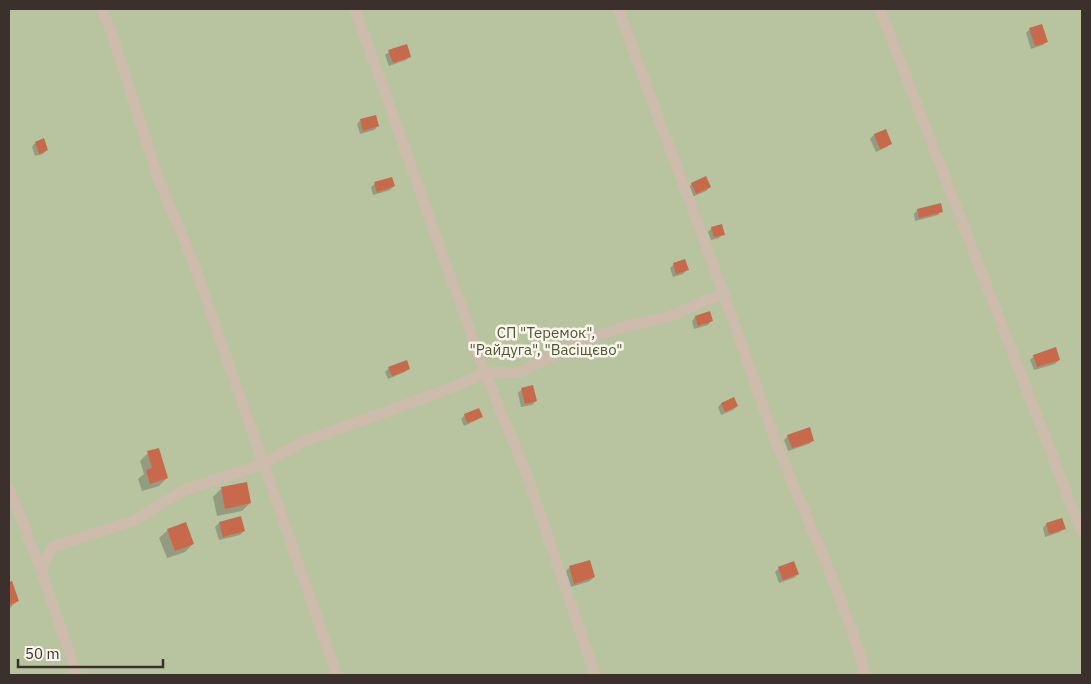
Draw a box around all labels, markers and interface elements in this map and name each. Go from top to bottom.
park label: СП "Теремок", "Райдуга", "Васіщєво" [469,323,623,359]
scale bar [18,636,162,668]
text: 50 m [25,644,60,663]

